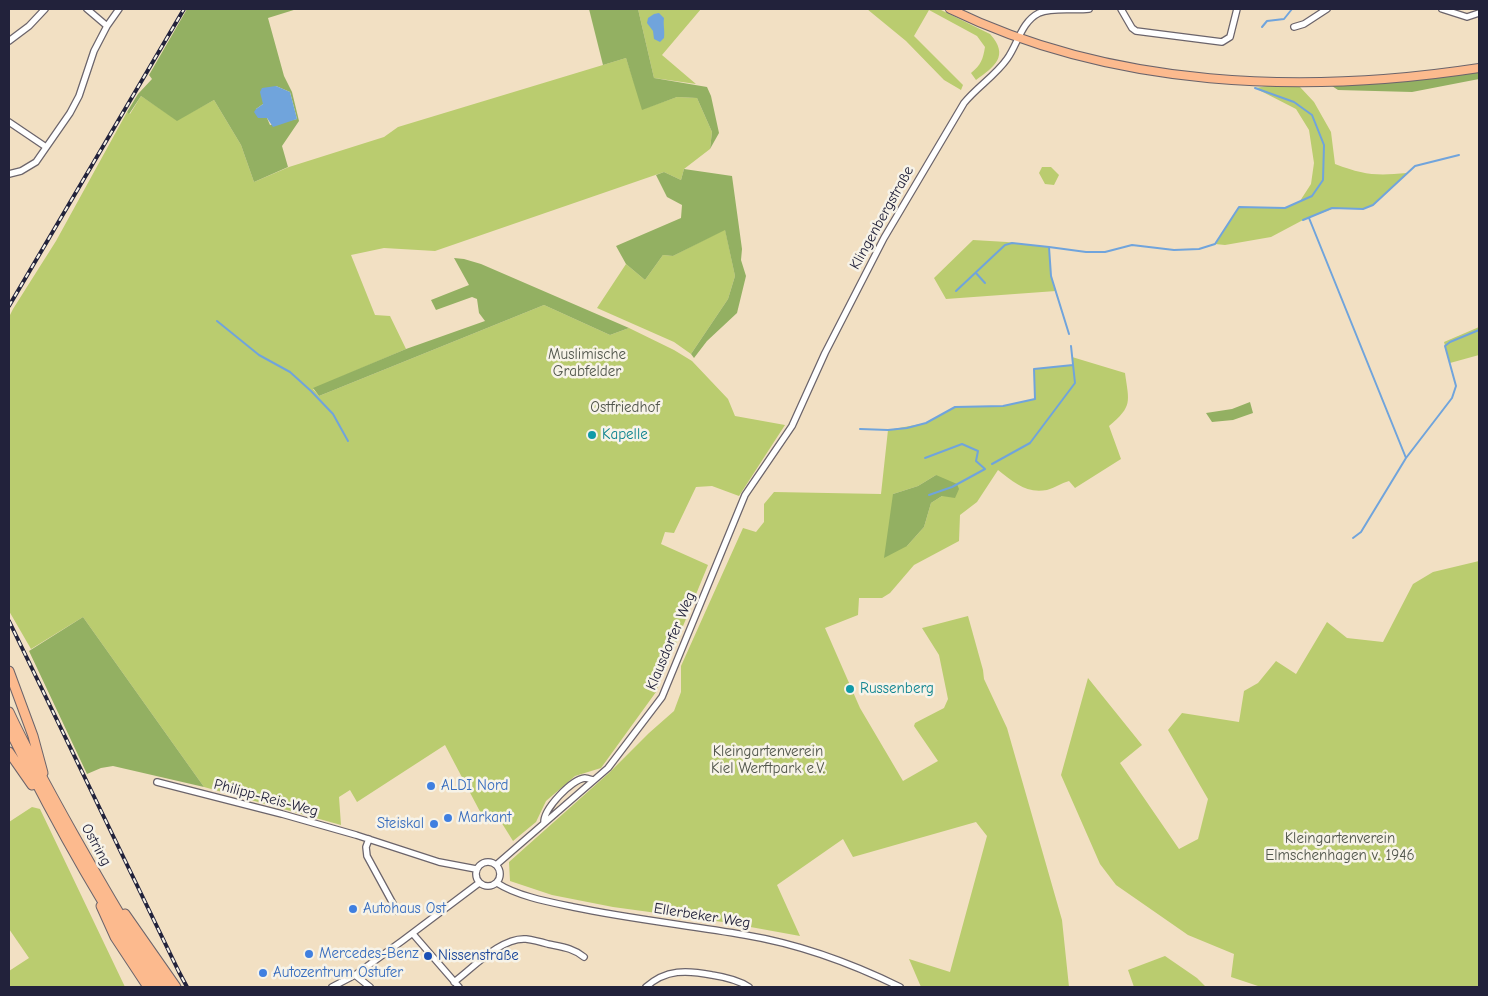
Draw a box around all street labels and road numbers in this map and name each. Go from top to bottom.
street label: Klingenbergstraße [846,163,918,273]
street label: Klausdorfer Weg [642,589,700,693]
street label: Philipp-Reis-Weg [212,775,320,821]
street label: Ostring [77,821,115,869]
street label: Ellerbeker Weg [652,899,752,933]

